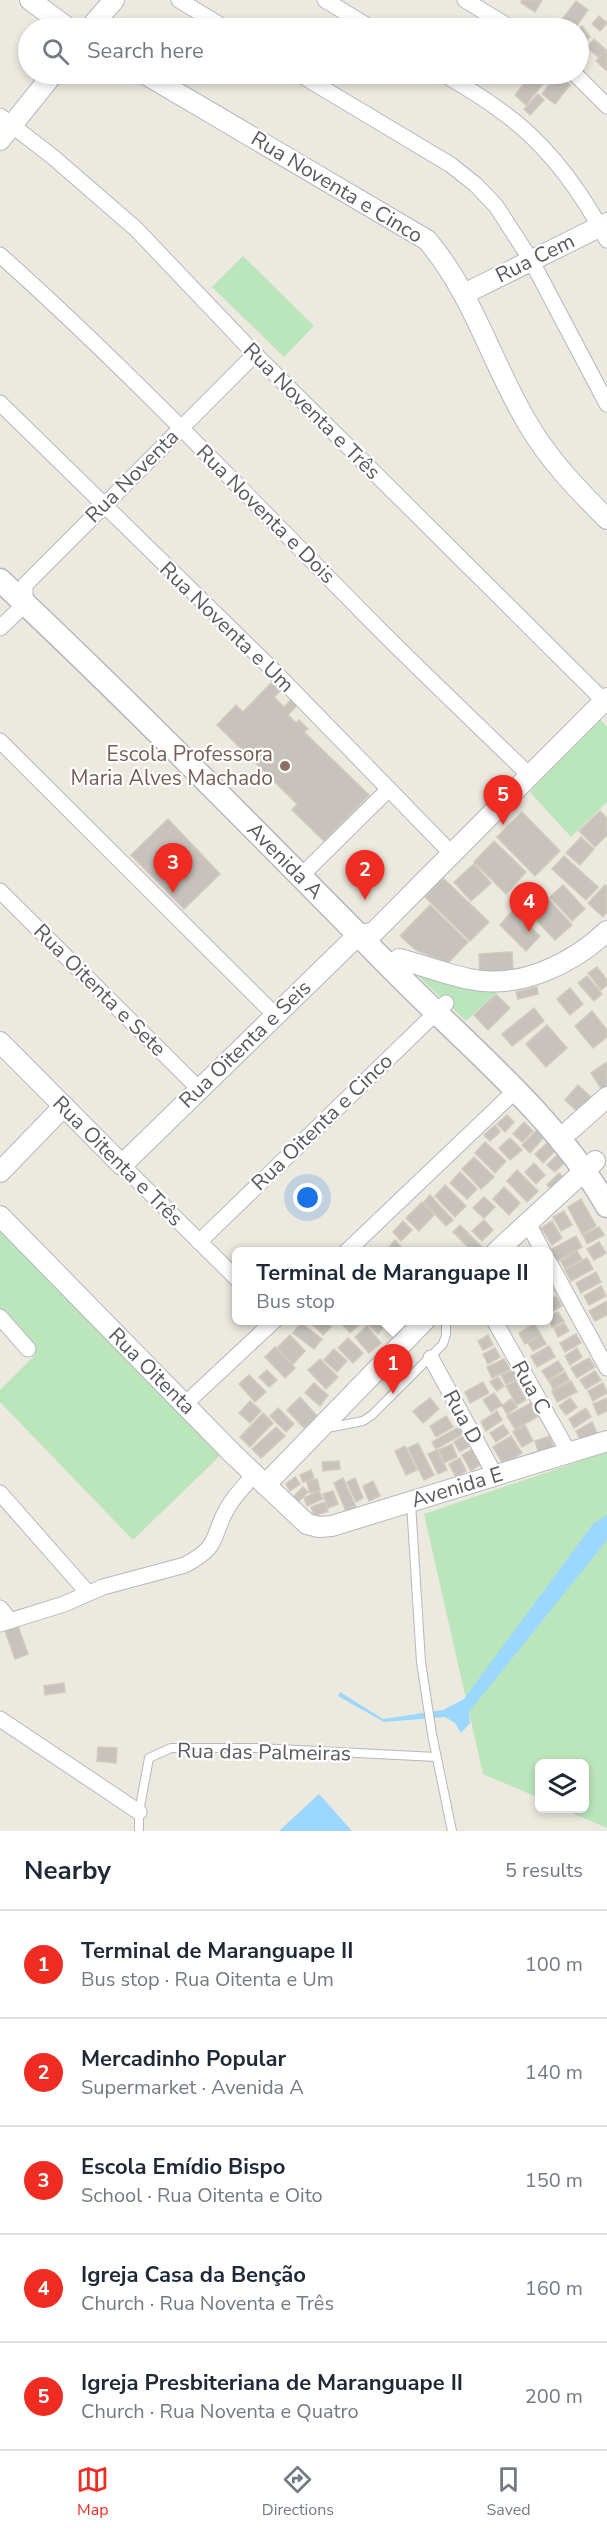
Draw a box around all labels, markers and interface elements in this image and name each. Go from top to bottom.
search box [18,18,589,84]
icon: search [39,35,72,68]
text: Search here [87,36,204,66]
street label: Rua Noventa e Cinco [246,125,428,249]
street label: Rua Cem [491,227,579,289]
street label: Rua Noventa e Três [237,336,387,486]
street label: Rua Noventa [79,423,185,529]
street label: Rua Noventa e Dois [190,438,342,590]
street label: Rua Noventa e Um [154,555,300,699]
place label: Escola Professora Maria Alves Machado [71,740,273,792]
marker: Escola Professora Maria Alves Machado [278,759,292,773]
pin: 5 [484,776,522,825]
street label: Avenida A [241,816,329,905]
pin: 3 [154,844,192,893]
pin: 2 [346,850,385,900]
pin: 4 [510,882,548,932]
street label: Rua Oitenta e Sete [28,918,172,1062]
street label: Rua Oitenta e Seis [173,974,317,1114]
street label: Rua Oitenta e Cinco [245,1047,399,1197]
street label: Rua Oitenta e Três [47,1090,189,1232]
your location [293,1183,322,1212]
popup [232,1247,553,1325]
text: Terminal de Maranguape II [256,1258,529,1288]
text: Bus stop [256,1288,335,1315]
street label: Rua Oitenta [102,1321,202,1421]
pin: 1 [374,1344,412,1394]
street label: Rua C [505,1356,557,1418]
street label: Rua D [437,1385,489,1449]
street label: Avenida E [408,1460,506,1514]
street label: Rua das Palmeiras [177,1736,351,1768]
map controls [535,1759,589,1813]
button: layers [535,1759,589,1813]
text: Nearby [24,1853,111,1888]
text: 5 results [505,1857,583,1884]
text: Terminal de Maranguape II [81,1936,353,1966]
text: 1 [38,1951,50,1978]
text: 100 m [525,1951,583,1978]
text: Bus stop · Rua Oitenta e Um [81,1966,334,1993]
text: Mercadinho Popular [81,2044,286,2074]
text: 2 [38,2059,50,2086]
text: 140 m [525,2059,583,2086]
text: Supermarket · Avenida A [81,2074,304,2101]
text: Escola Emídio Bispo [81,2152,285,2182]
text: 3 [38,2167,50,2194]
text: 150 m [525,2167,583,2194]
text: School · Rua Oitenta e Oito [81,2182,323,2209]
text: Igreja Casa da Benção [81,2260,306,2290]
text: 4 [38,2275,50,2302]
text: 160 m [525,2275,583,2302]
text: Church · Rua Noventa e Três [81,2290,334,2317]
text: Igreja Presbiteriana de Maranguape II [81,2368,463,2398]
text: 5 [38,2383,50,2410]
text: 200 m [525,2383,583,2410]
text: Church · Rua Noventa e Quatro [81,2398,359,2425]
tab: Map [76,2463,109,2521]
tab: Directions [262,2463,334,2521]
tab: Saved [487,2463,531,2521]

